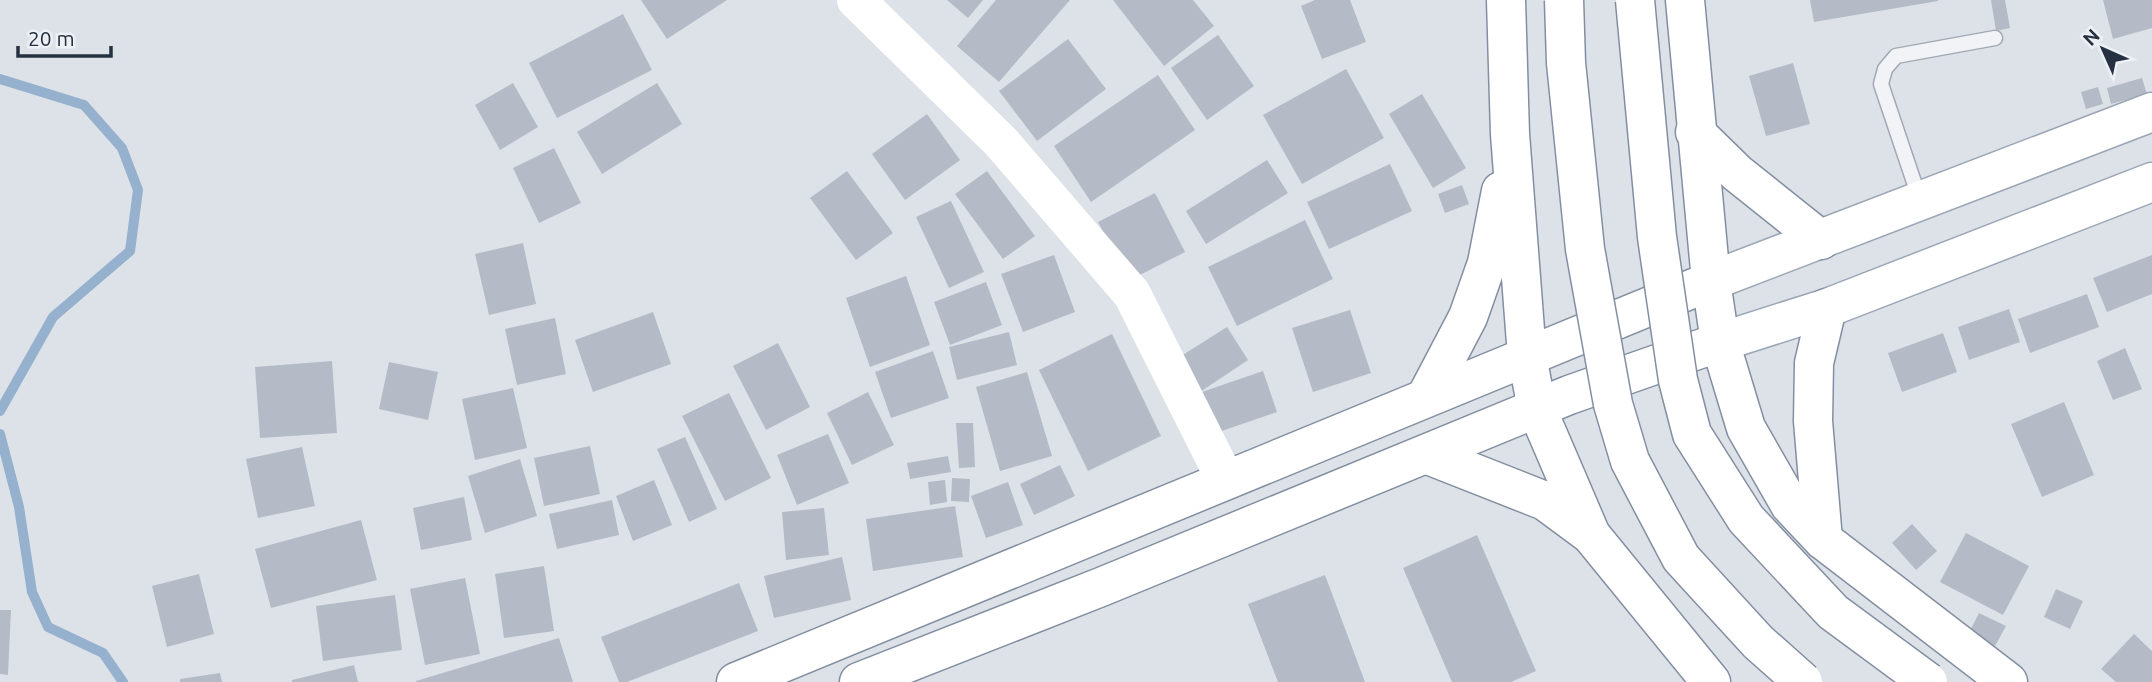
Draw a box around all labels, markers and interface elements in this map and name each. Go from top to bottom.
scale bar [18,14,110,58]
north arrow [2068,14,2138,84]
text: N [2078,24,2104,50]
text: 20 m [28,26,75,50]

